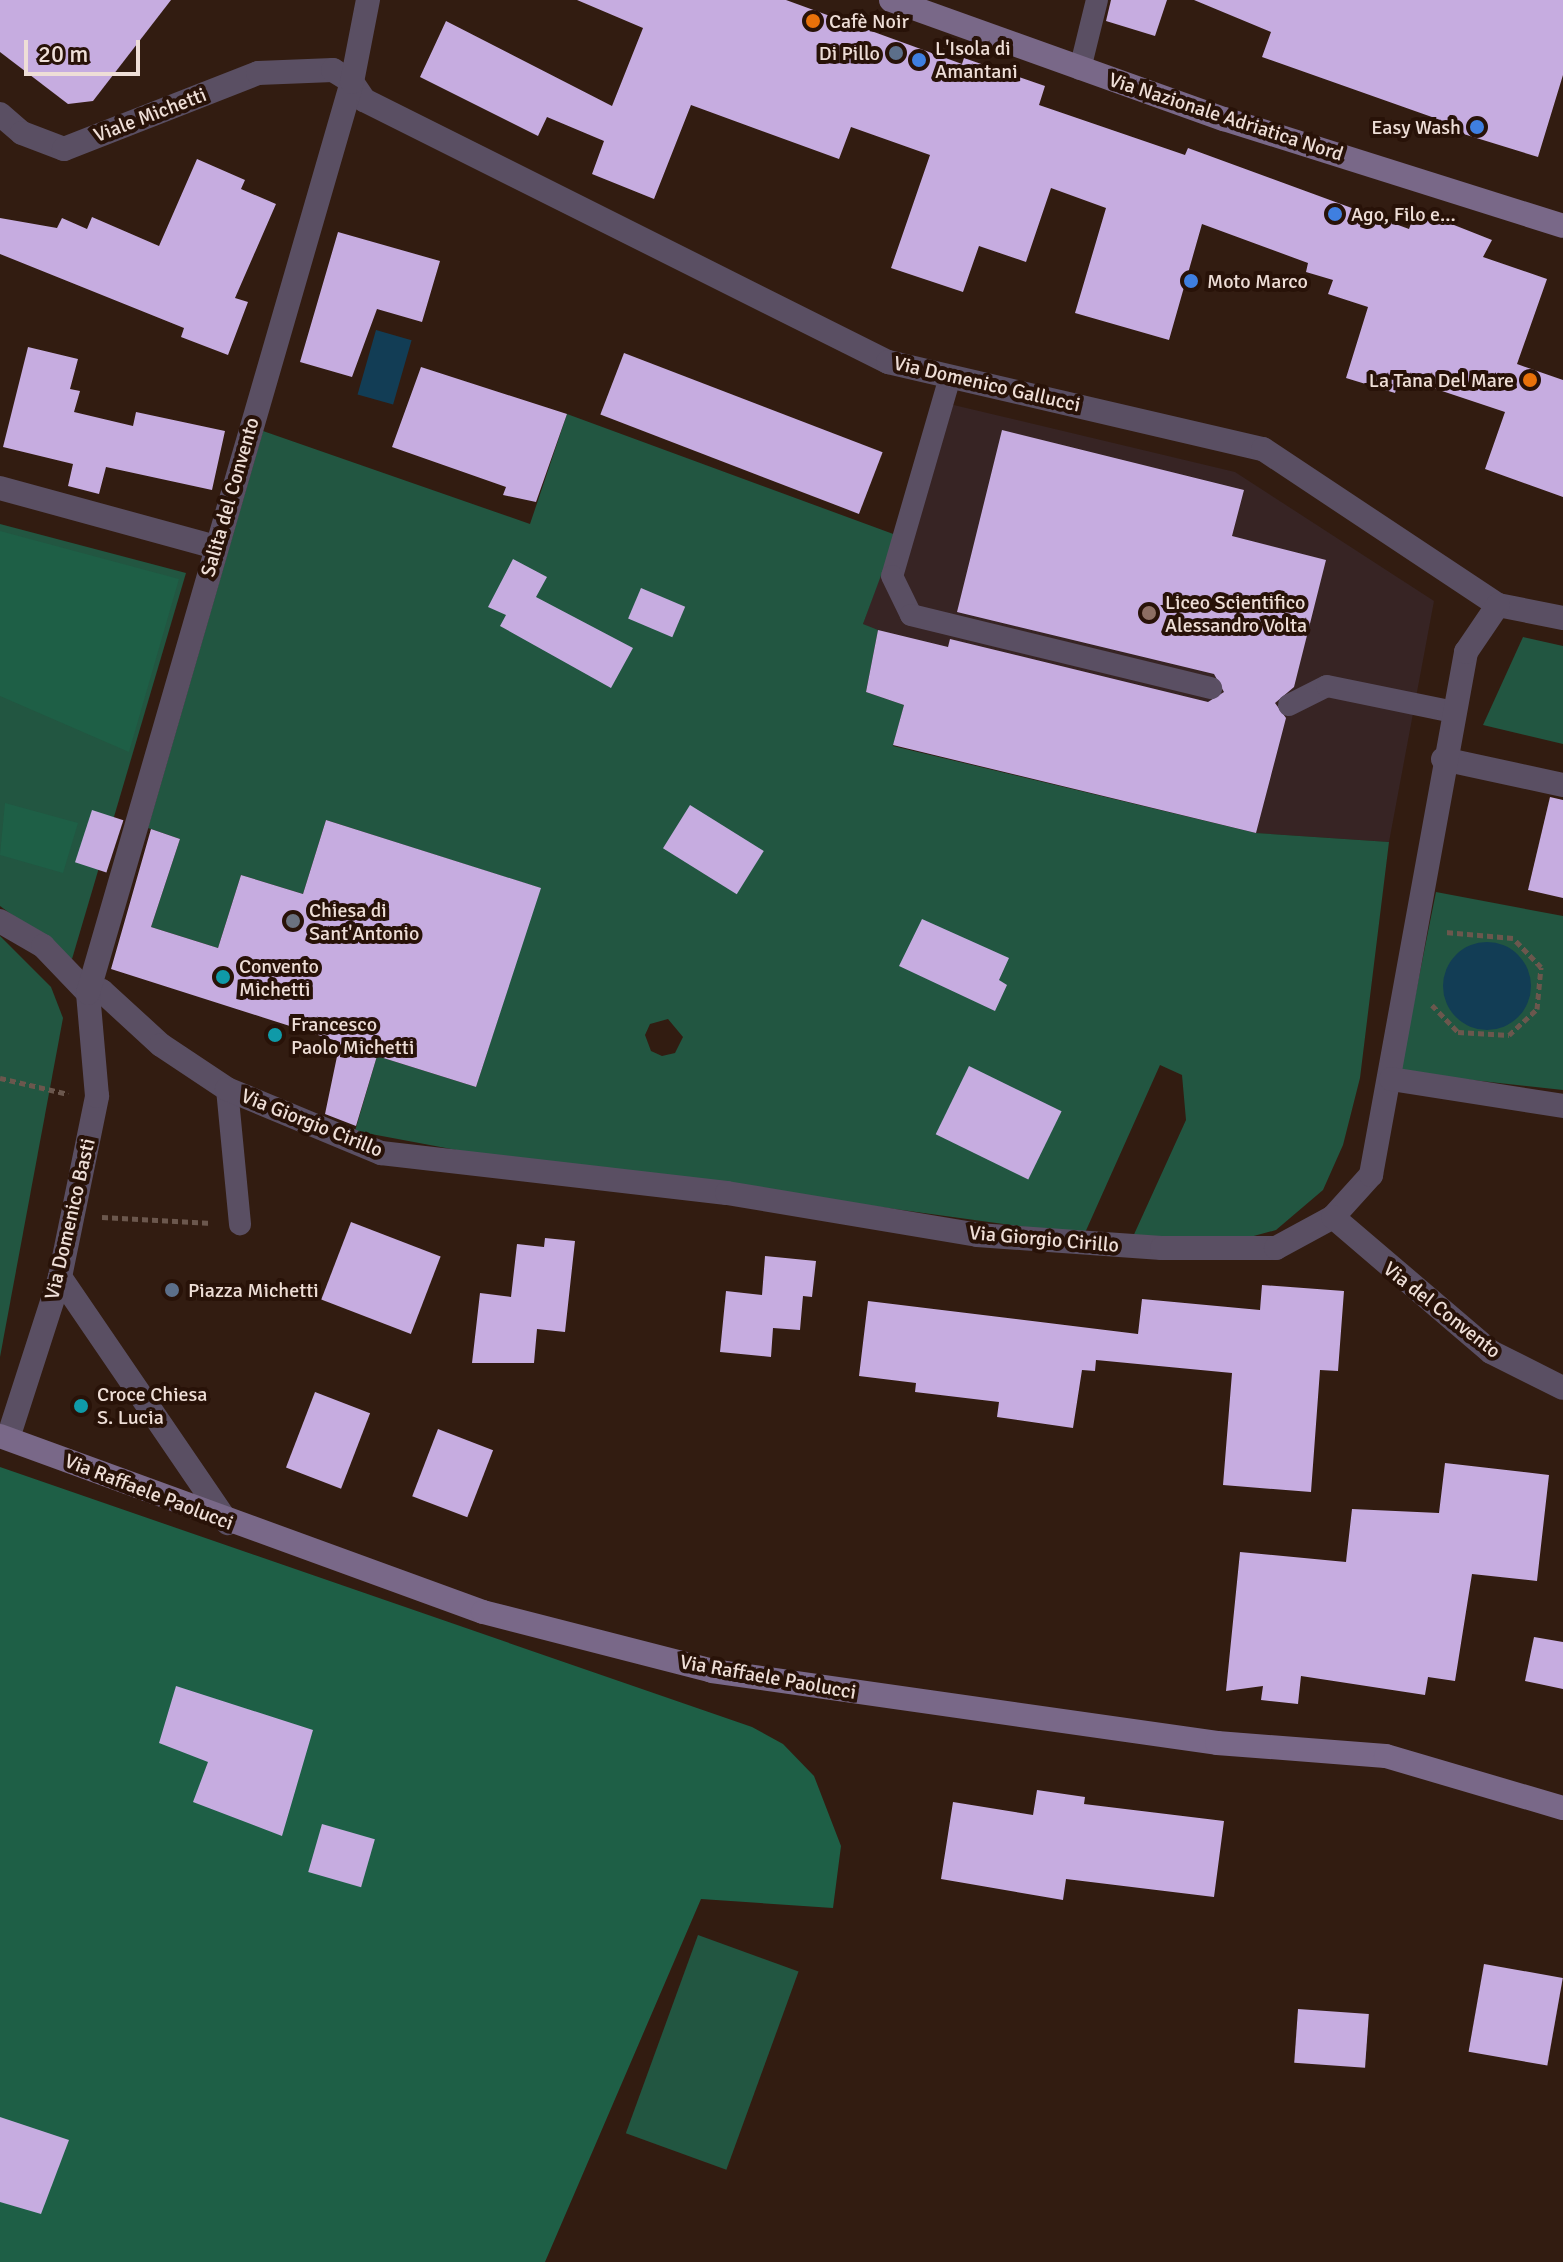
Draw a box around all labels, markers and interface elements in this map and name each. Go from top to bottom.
place label: Cafè Noir [829,9,909,33]
marker: Cafè Noir [804,12,822,30]
scale bar [28,24,144,74]
place label: L'Isola di Amantani [935,36,1018,83]
text: 20 m [38,39,88,69]
place label: Di Pillo [819,41,880,65]
marker: Di Pillo [887,44,905,62]
marker: L'Isola di Amantani [910,51,928,69]
street label: Via Nazionale Adriatica Nord [1106,68,1346,166]
street label: Viale Michetti [90,83,210,147]
place label: Easy Wash [1371,115,1461,139]
marker: Easy Wash [1468,118,1486,136]
place label: Ago, Filo e... [1351,202,1456,226]
marker: Ago, Filo e... [1326,205,1344,223]
place label: Moto Marco [1207,269,1308,293]
marker: Moto Marco [1182,272,1200,290]
street label: Via Domenico Gallucci [891,351,1083,417]
place label: La Tana Del Mare [1369,368,1514,392]
marker: La Tana Del Mare [1521,371,1539,389]
street label: Salita del Convento [196,415,264,579]
place label: Liceo Scientifico Alessandro Volta [1165,590,1307,637]
marker: Liceo Scientifico Alessandro Volta [1140,604,1158,622]
place label: Chiesa di Sant'Antonio [309,898,419,945]
marker: Chiesa di Sant'Antonio [284,912,302,930]
place label: Convento Michetti [239,954,319,1001]
marker: Convento Michetti [214,968,232,986]
place label: Francesco Paolo Michetti [291,1012,414,1059]
marker: Francesco Paolo Michetti [266,1026,284,1044]
street label: Via Giorgio Cirillo [238,1084,386,1162]
street label: Via Domenico Basti [40,1136,100,1302]
street label: Via Giorgio Cirillo [968,1220,1120,1258]
street label: Via del Convento [1379,1257,1505,1363]
place label: Piazza Michetti [188,1278,319,1302]
marker: Piazza Michetti [163,1281,181,1299]
place label: Croce Chiesa S. Lucia [97,1382,207,1429]
marker: Croce Chiesa S. Lucia [72,1397,90,1415]
street label: Via Raffaele Paolucci [61,1449,237,1535]
street label: Via Raffaele Paolucci [678,1650,858,1704]

